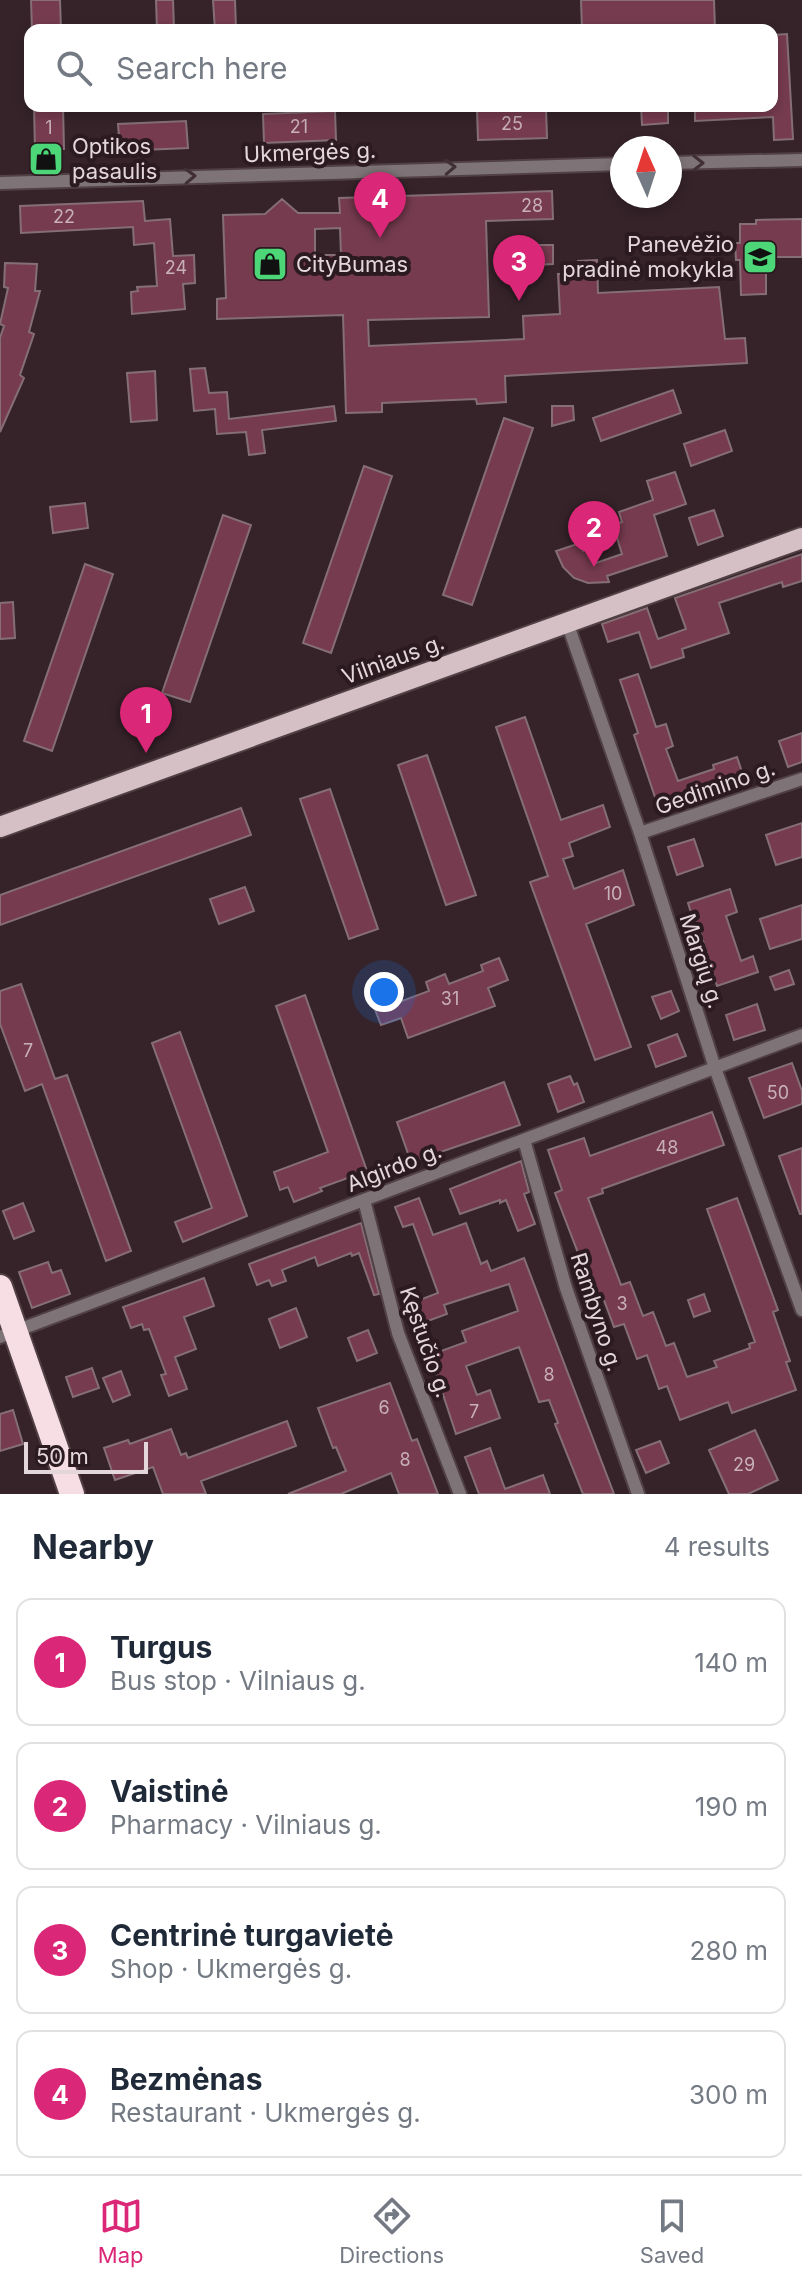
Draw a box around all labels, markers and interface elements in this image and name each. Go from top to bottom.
search box [24,24,778,112]
icon: search [52,46,96,90]
text: Search here [116,50,288,86]
house number: 25 [501,113,523,134]
house number: 21 [290,116,308,137]
house number: 1 [45,117,53,138]
place label: Optikos pasaulis [72,133,157,184]
north arrow [610,136,682,208]
street label: Ukmergės g. [243,137,377,167]
shop icon: Optikos pasaulis [27,140,65,178]
one-way arrow [692,154,705,172]
one-way arrow [444,159,457,176]
one-way arrow [184,168,197,185]
pin: 4 [354,172,406,238]
house number: 28 [521,195,543,216]
house number: 22 [53,206,75,227]
place label: Panevėžio pradinė mokykla [562,231,734,282]
pin: 3 [493,235,545,301]
school or university icon: Panevėžio pradinė mokykla [741,238,779,276]
shop icon: CityBumas [251,245,289,283]
place label: CityBumas [296,251,408,277]
house number: 24 [165,257,187,278]
pin: 2 [568,501,620,567]
street label: Vilniaus g. [338,628,448,690]
pin: 1 [120,687,172,753]
street label: Gedimino g. [652,754,778,820]
house number: 10 [604,883,622,904]
street label: Margių g. [674,910,730,1012]
your location [364,972,404,1012]
house number: 31 [441,988,459,1009]
house number: 7 [23,1040,33,1061]
house number: 50 [767,1082,789,1103]
street label: Algirdo g. [343,1137,445,1197]
house number: 48 [656,1137,678,1158]
street label: Rambyno g. [566,1249,628,1375]
street label: Kęstučio g. [395,1283,457,1401]
house number: 3 [616,1293,628,1314]
house number: 8 [543,1364,555,1385]
house number: 6 [378,1397,390,1418]
house number: 7 [469,1401,479,1422]
scale bar [24,1438,148,1474]
text: 50 m [36,1443,89,1469]
house number: 8 [399,1449,411,1470]
house number: 29 [733,1454,755,1475]
text: Nearby [32,1526,154,1567]
text: 4 results [664,1531,770,1562]
text: Turgus [110,1629,212,1665]
text: 1 [54,1647,66,1678]
text: 140 m [694,1647,768,1678]
text: Bus stop · Vilniaus g. [110,1665,366,1696]
text: Vaistinė [110,1773,229,1809]
text: 2 [52,1791,68,1822]
text: 190 m [695,1791,768,1822]
text: Pharmacy · Vilniaus g. [110,1809,382,1840]
text: Centrinė turgavietė [110,1917,394,1953]
text: 3 [52,1935,68,1966]
text: 280 m [690,1935,768,1966]
text: Shop · Ukmergės g. [110,1953,352,1984]
text: Bezmėnas [110,2061,262,2097]
text: 4 [51,2079,69,2110]
text: 300 m [689,2079,768,2110]
text: Restaurant · Ukmergės g. [110,2097,421,2128]
tab: Map [98,2194,144,2268]
tab: Directions [339,2194,444,2268]
tab: Saved [640,2194,704,2268]

